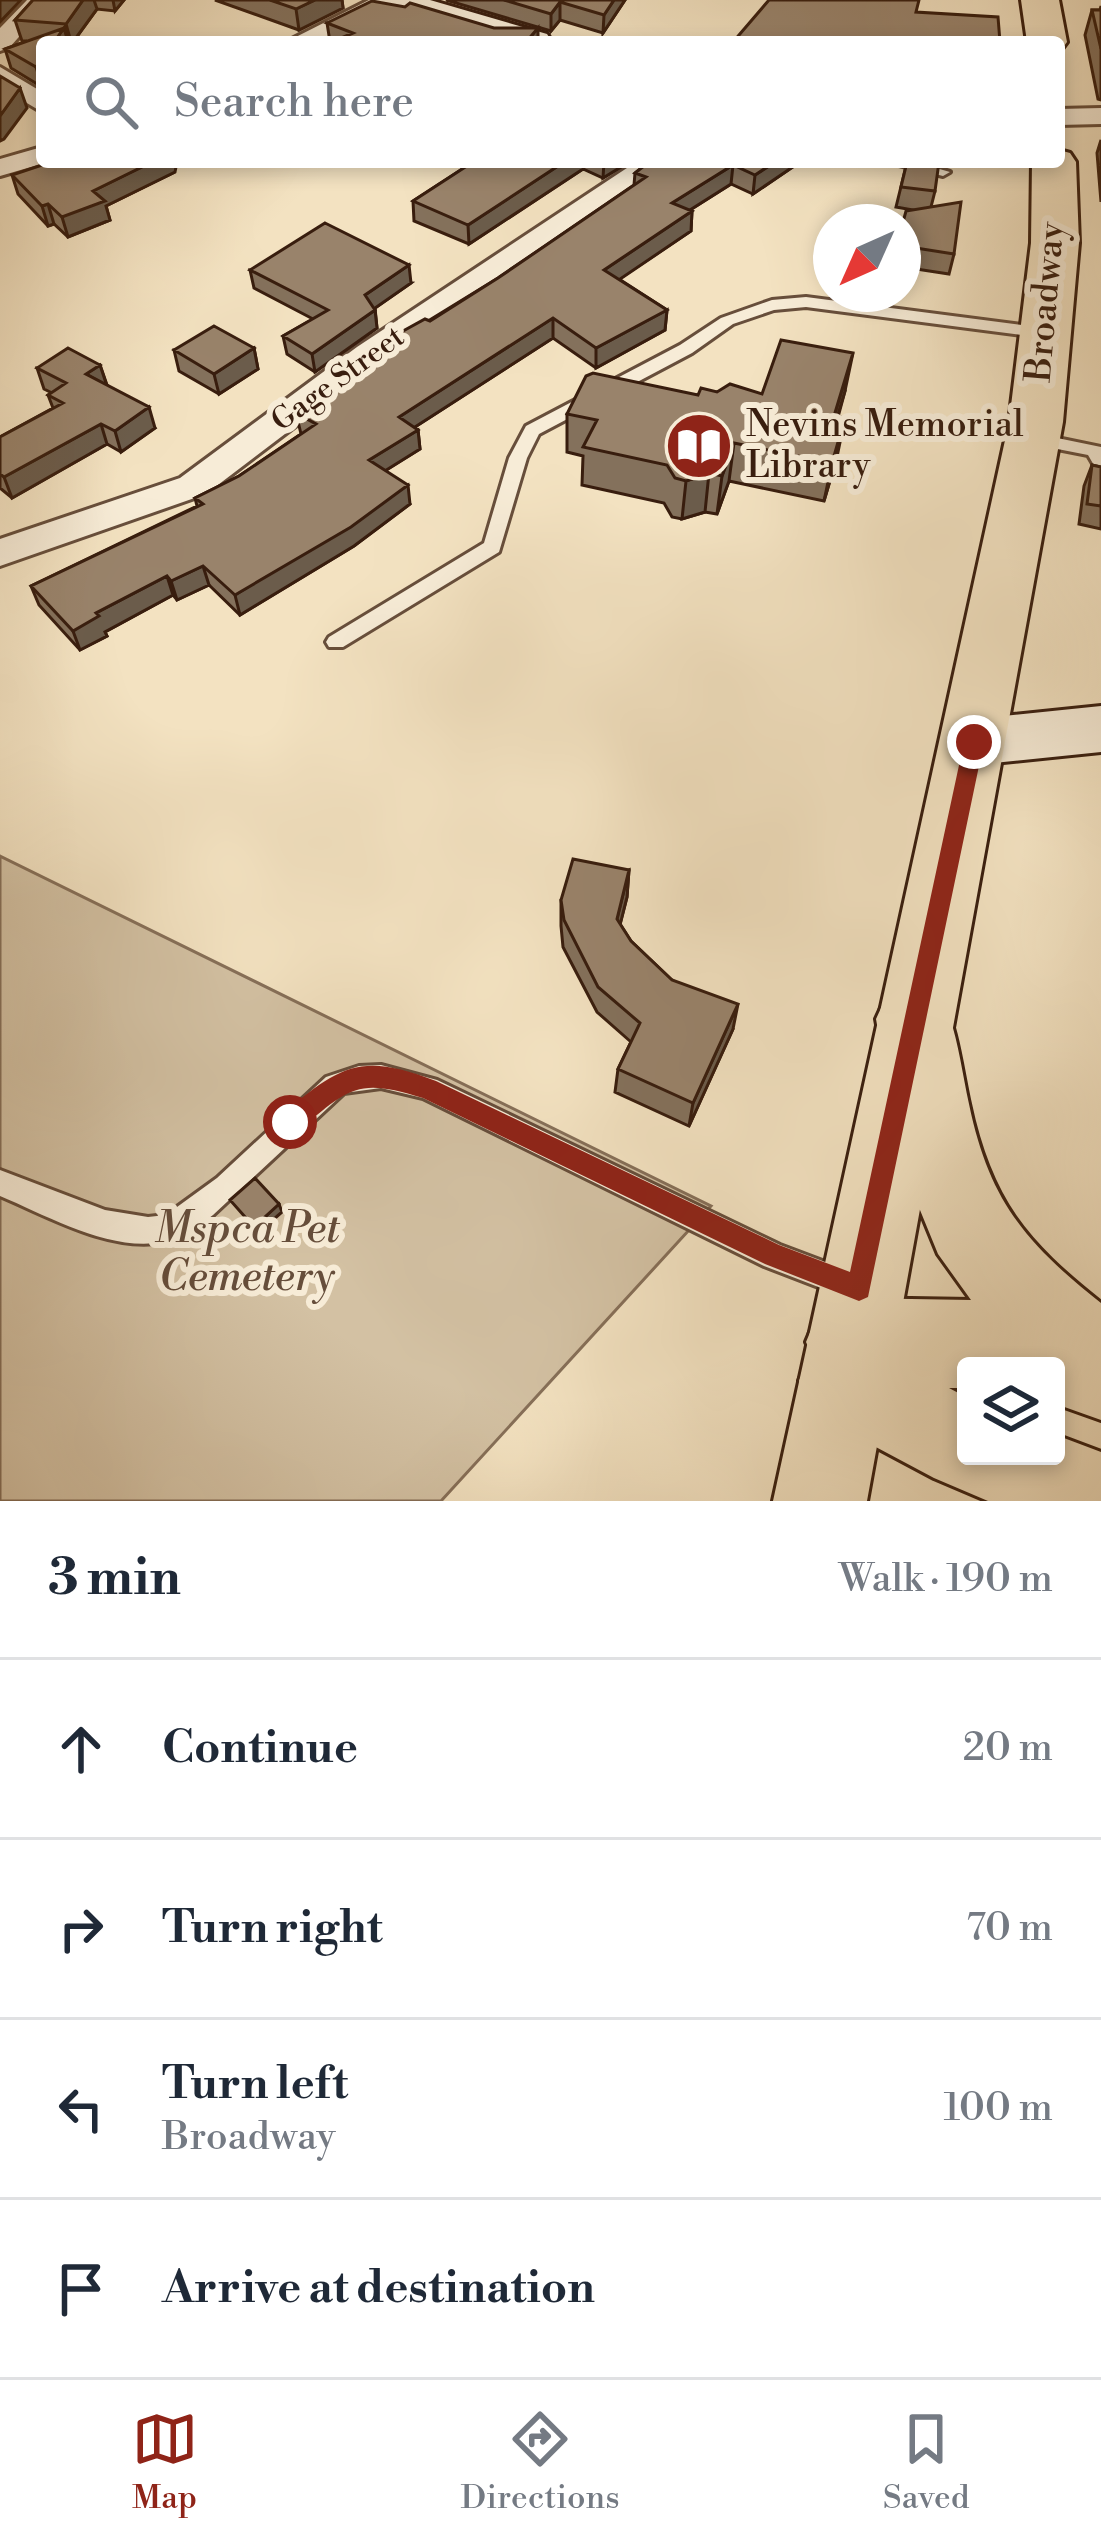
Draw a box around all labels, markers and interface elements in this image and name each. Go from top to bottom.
search box [36,36,1065,168]
icon: search [78,69,144,135]
text: Search here [174,74,414,131]
north arrow [813,204,921,312]
street label: Broadway [1017,220,1075,385]
street label: Gage Street [264,318,412,440]
place label: Nevins Memorial Library [746,403,1024,489]
library icon: Nevins Memorial Library [664,411,734,481]
route end [947,715,1001,769]
route start [263,1095,317,1149]
park label: Mspca Pet Cemetery [154,1203,341,1304]
map controls [957,1357,1065,1465]
button: layers [957,1357,1065,1465]
text: 3 min [48,1547,181,1611]
text: Walk · 190 m [839,1555,1053,1604]
icon: ahead [48,1716,114,1782]
text: Continue [162,1720,358,1777]
text: 20 m [963,1724,1053,1773]
icon: right [48,1896,114,1962]
text: Turn right [162,1900,383,1957]
text: 70 m [966,1904,1053,1953]
text: Turn left [162,2056,348,2113]
icon: left [48,2076,114,2142]
text: 100 m [944,2084,1053,2133]
text: Broadway [162,2113,336,2162]
icon: arrive [48,2256,114,2322]
text: Arrive at destination [162,2260,595,2317]
tab: Map [132,2406,198,2519]
tab: Directions [461,2406,620,2519]
tab: Saved [883,2406,969,2519]

